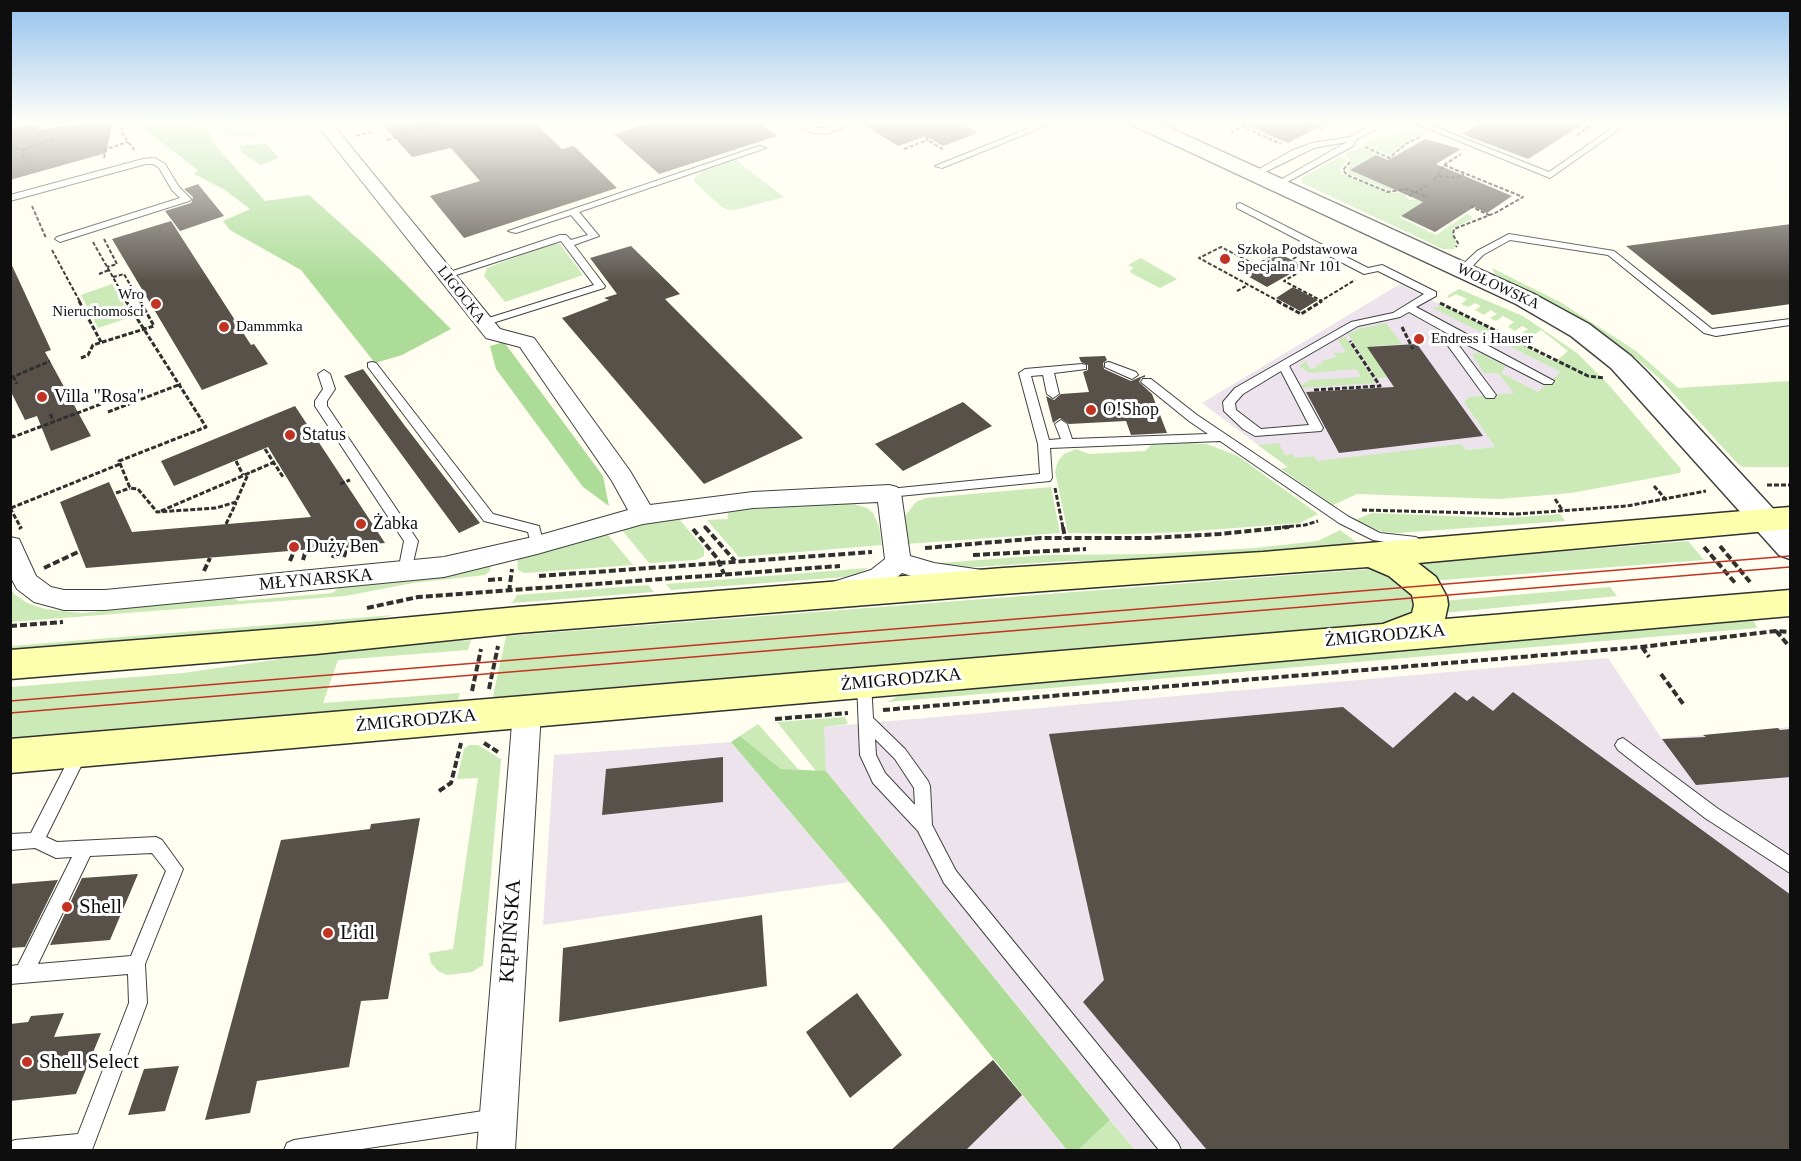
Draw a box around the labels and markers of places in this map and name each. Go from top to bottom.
place label: Szkoła Podstawowa Specjalna Nr 101 [1237,241,1357,276]
marker: Szkoła Podstawowa Specjalna Nr 101 [1218,252,1232,266]
place label: Wro Nieruchomości [52,286,144,321]
marker: Wro Nieruchomości [149,297,163,311]
place label: Dammmka [236,318,303,336]
marker: Dammmka [217,320,231,334]
place label: Endress i Hauser [1431,330,1533,348]
marker: Endress i Hauser [1412,332,1426,346]
place label: Villa "Rosa" [54,386,144,408]
marker: Villa "Rosa" [35,390,49,404]
place label: O!Shop [1103,399,1159,421]
marker: O!Shop [1084,403,1098,417]
place label: Status [302,424,346,446]
marker: Status [283,428,297,442]
place label: Żabka [373,513,418,535]
marker: Żabka [354,517,368,531]
place label: Duży Ben [306,536,378,558]
marker: Duży Ben [287,540,301,554]
place label: Shell [79,894,122,920]
marker: Shell [60,900,74,914]
place label: Lidl [340,920,375,946]
marker: Lidl [321,926,335,940]
place label: Shell Select [39,1049,139,1075]
marker: Shell Select [20,1055,34,1069]

